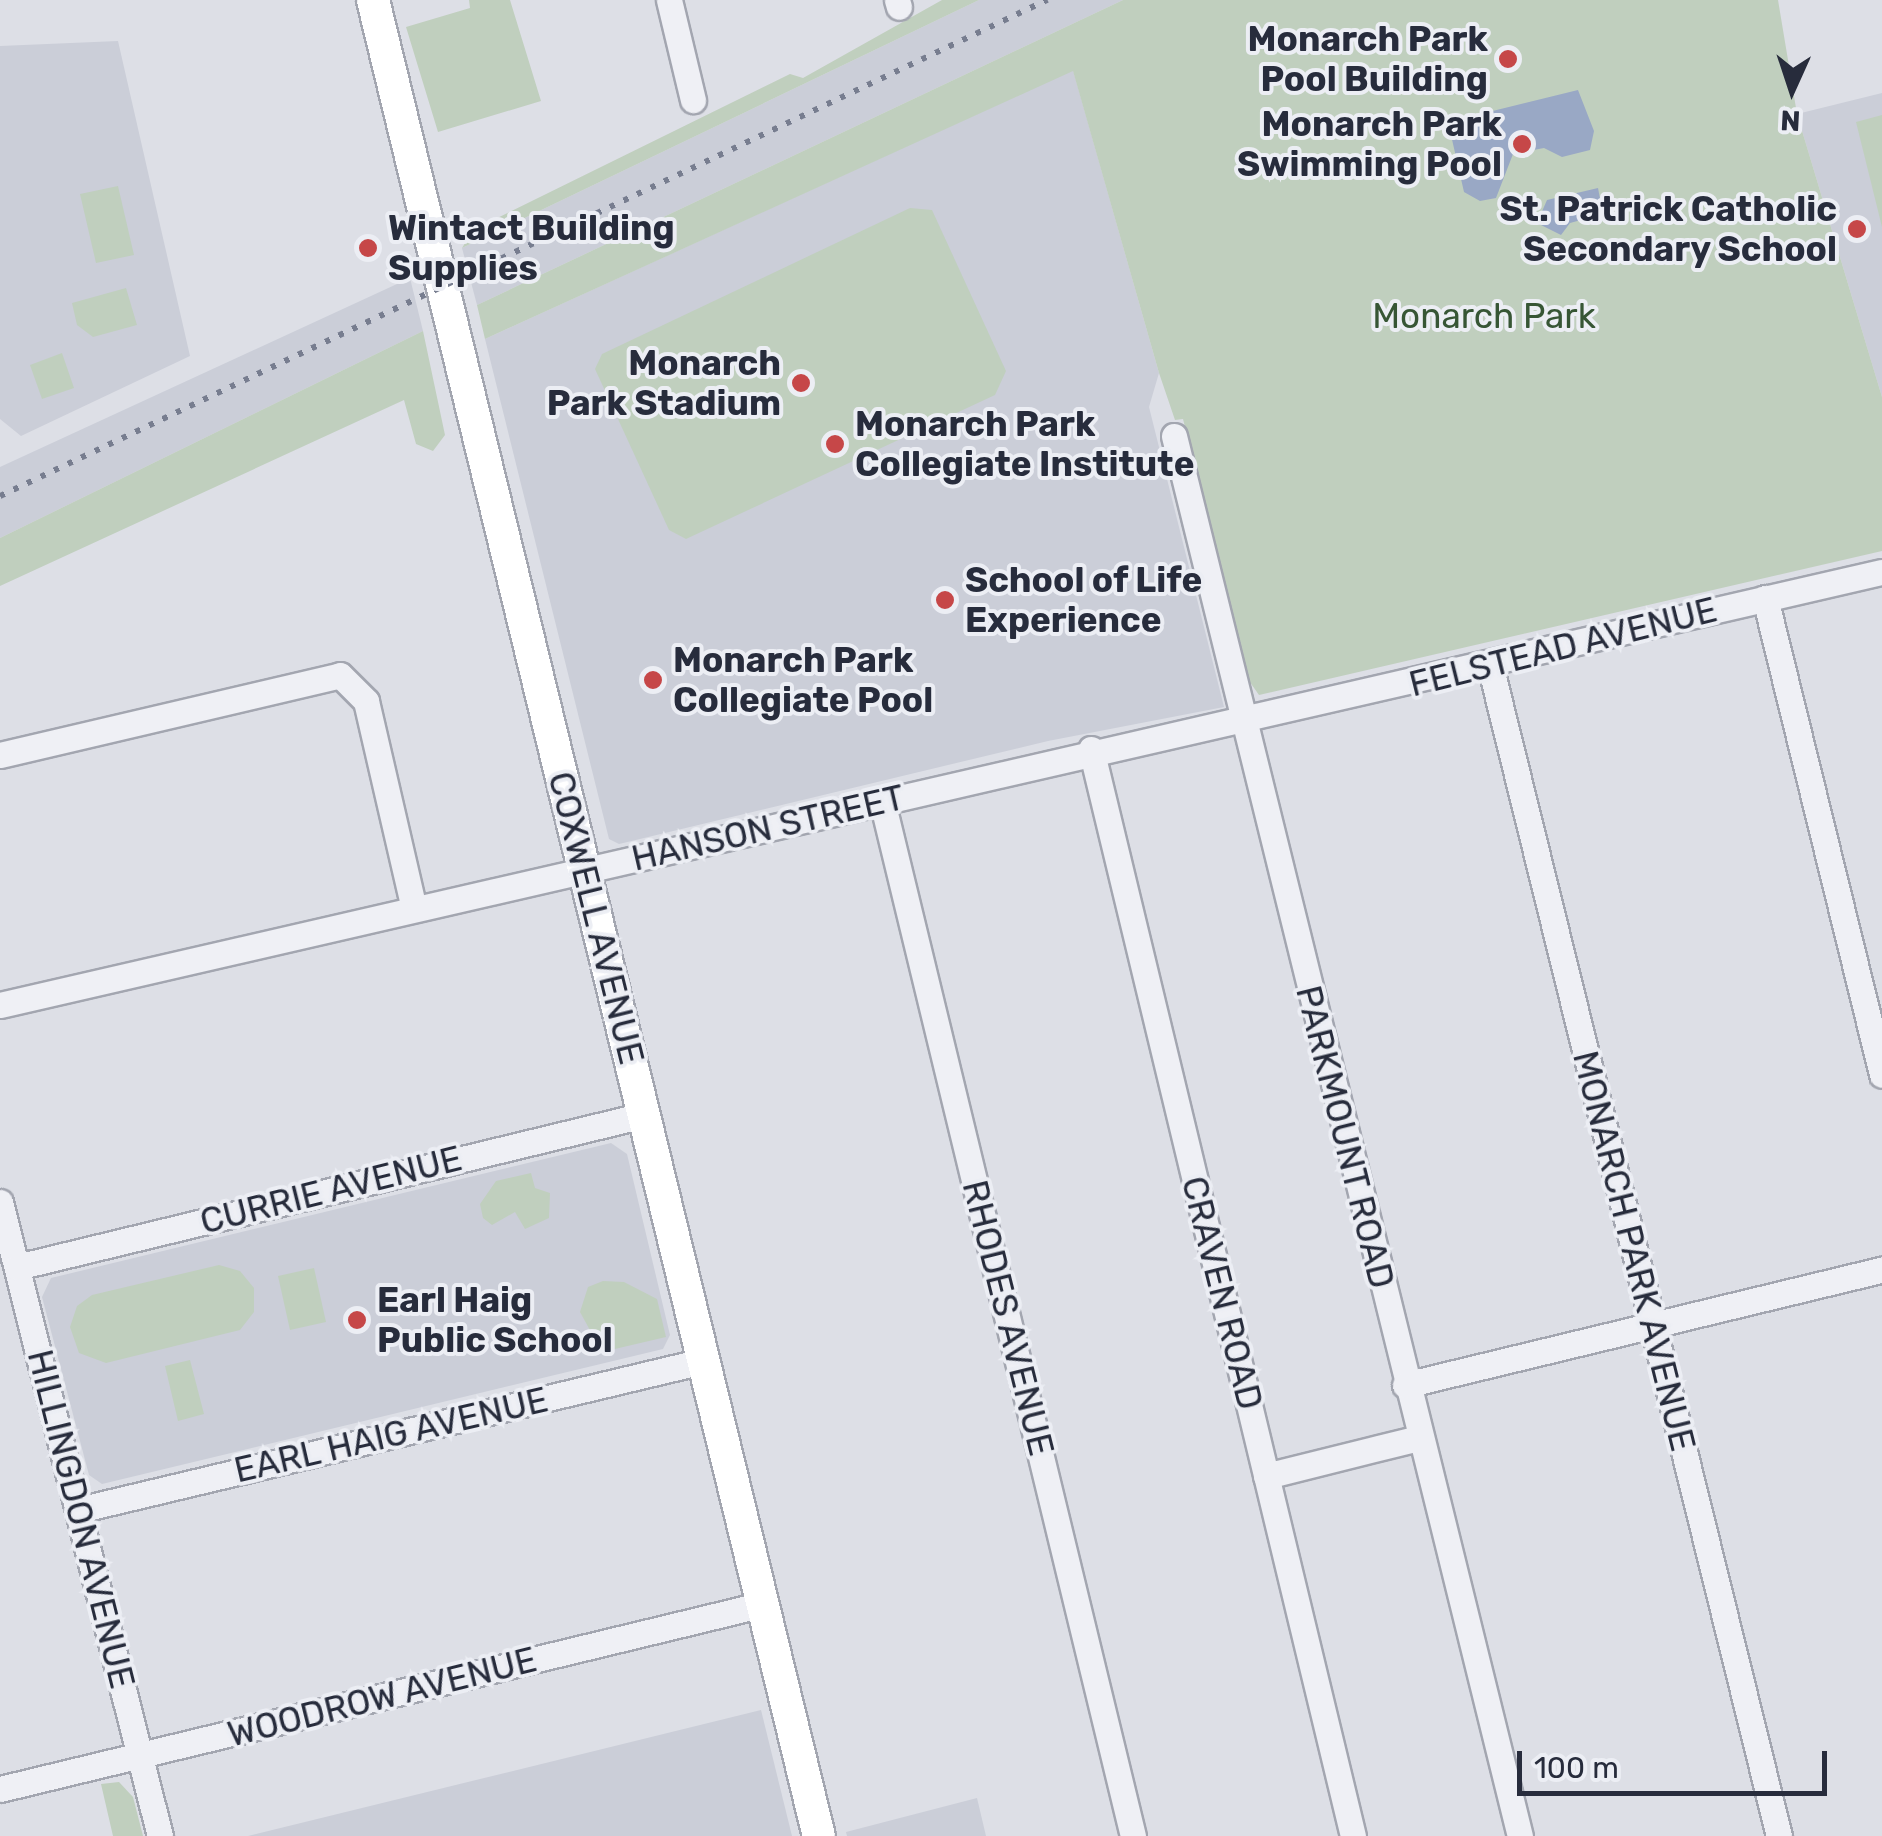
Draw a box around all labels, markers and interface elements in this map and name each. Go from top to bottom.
place label: Monarch Park Pool Building [1248,18,1488,100]
north arrow [1742,40,1842,140]
marker: Monarch Park Pool Building [1497,48,1519,70]
place label: Monarch Park Swimming Pool [1237,103,1502,185]
text: N [1779,103,1801,137]
marker: Monarch Park Swimming Pool [1511,133,1533,155]
place label: St. Patrick Catholic Secondary School [1499,188,1837,270]
place label: Wintact Building Supplies [388,207,675,289]
marker: St. Patrick Catholic Secondary School [1846,218,1868,240]
marker: Wintact Building Supplies [357,237,379,259]
park label: Monarch Park [1372,295,1596,337]
place label: Monarch Park Stadium [546,342,781,424]
marker: Monarch Park Stadium [790,372,812,394]
place label: Monarch Park Collegiate Institute [855,403,1194,485]
marker: Monarch Park Collegiate Institute [824,433,846,455]
place label: School of Life Experience [965,559,1203,641]
street label: FELSTEAD AVENUE [1404,588,1722,706]
marker: School of Life Experience [934,589,956,611]
place label: Monarch Park Collegiate Pool [673,639,933,721]
marker: Monarch Park Collegiate Pool [642,669,664,691]
street label: COXWELL AVENUE [539,767,653,1069]
street label: HANSON STREET [628,776,908,880]
street label: PARKMOUNT ROAD [1287,981,1403,1293]
street label: MONARCH PARK AVENUE [1564,1046,1704,1456]
street label: CURRIE AVENUE [195,1137,467,1243]
street label: CRAVEN ROAD [1173,1172,1271,1414]
street label: RHODES AVENUE [953,1176,1063,1460]
place label: Earl Haig Public School [377,1279,613,1361]
marker: Earl Haig Public School [346,1309,368,1331]
street label: HILLINGDON AVENUE [18,1345,144,1693]
street label: EARL HAIG AVENUE [229,1378,553,1492]
street label: WOODROW AVENUE [223,1638,541,1756]
scale bar [1522,1731,1832,1793]
text: 100 m [1534,1750,1619,1786]

